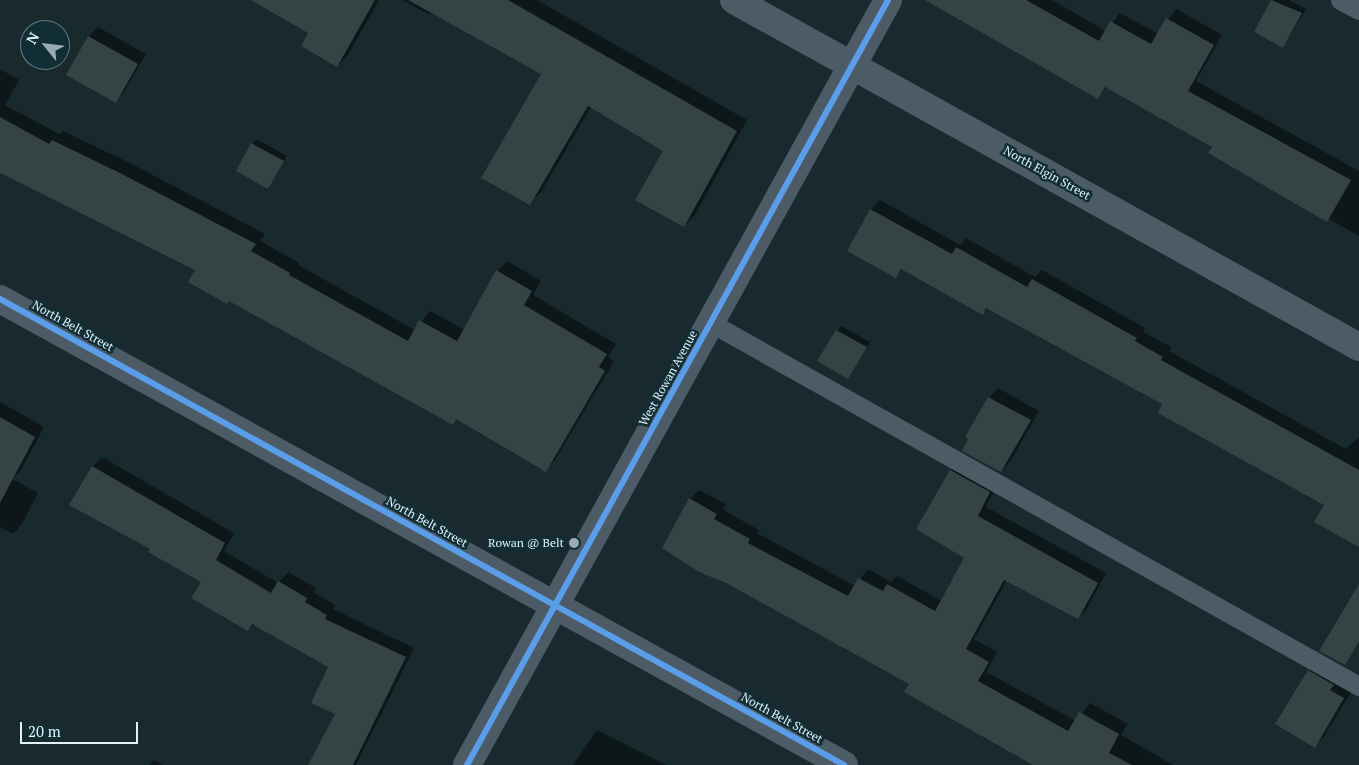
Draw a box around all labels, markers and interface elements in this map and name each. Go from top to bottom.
north arrow [20,20,70,70]
text: N [21,29,43,47]
street label: North Elgin Street [1001,143,1093,203]
street label: North Belt Street [30,298,116,354]
street label: West Rowan Avenue [636,328,700,428]
street label: North Belt Street [384,494,470,550]
place label: Rowan @ Belt [488,536,564,550]
marker: Rowan @ Belt [568,537,580,549]
street label: North Belt Street [739,690,825,746]
scale bar [22,712,140,744]
text: 20 m [28,721,61,741]

